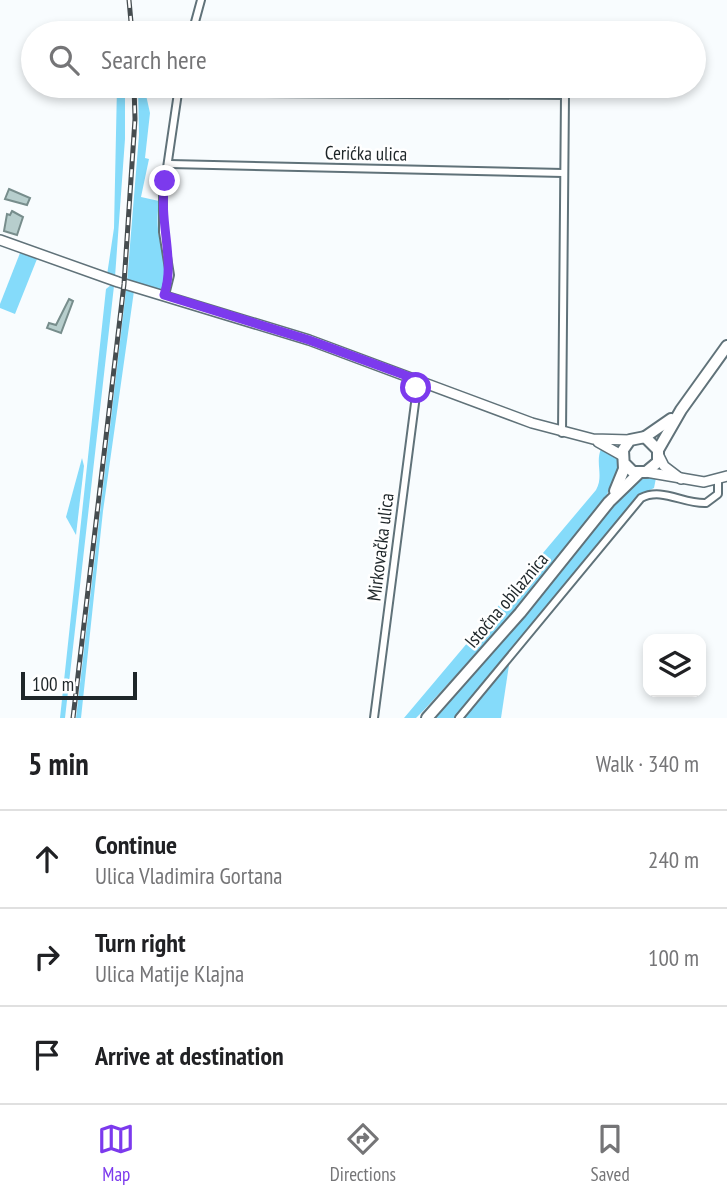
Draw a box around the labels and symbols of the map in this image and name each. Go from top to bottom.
street label: Cerićka ulica [325,140,407,166]
route end [149,165,180,196]
route start [400,372,431,403]
street label: Mirkovačka ulica [361,492,399,602]
street label: Istočna obilaznica [459,547,553,653]
scale bar [21,669,136,701]

